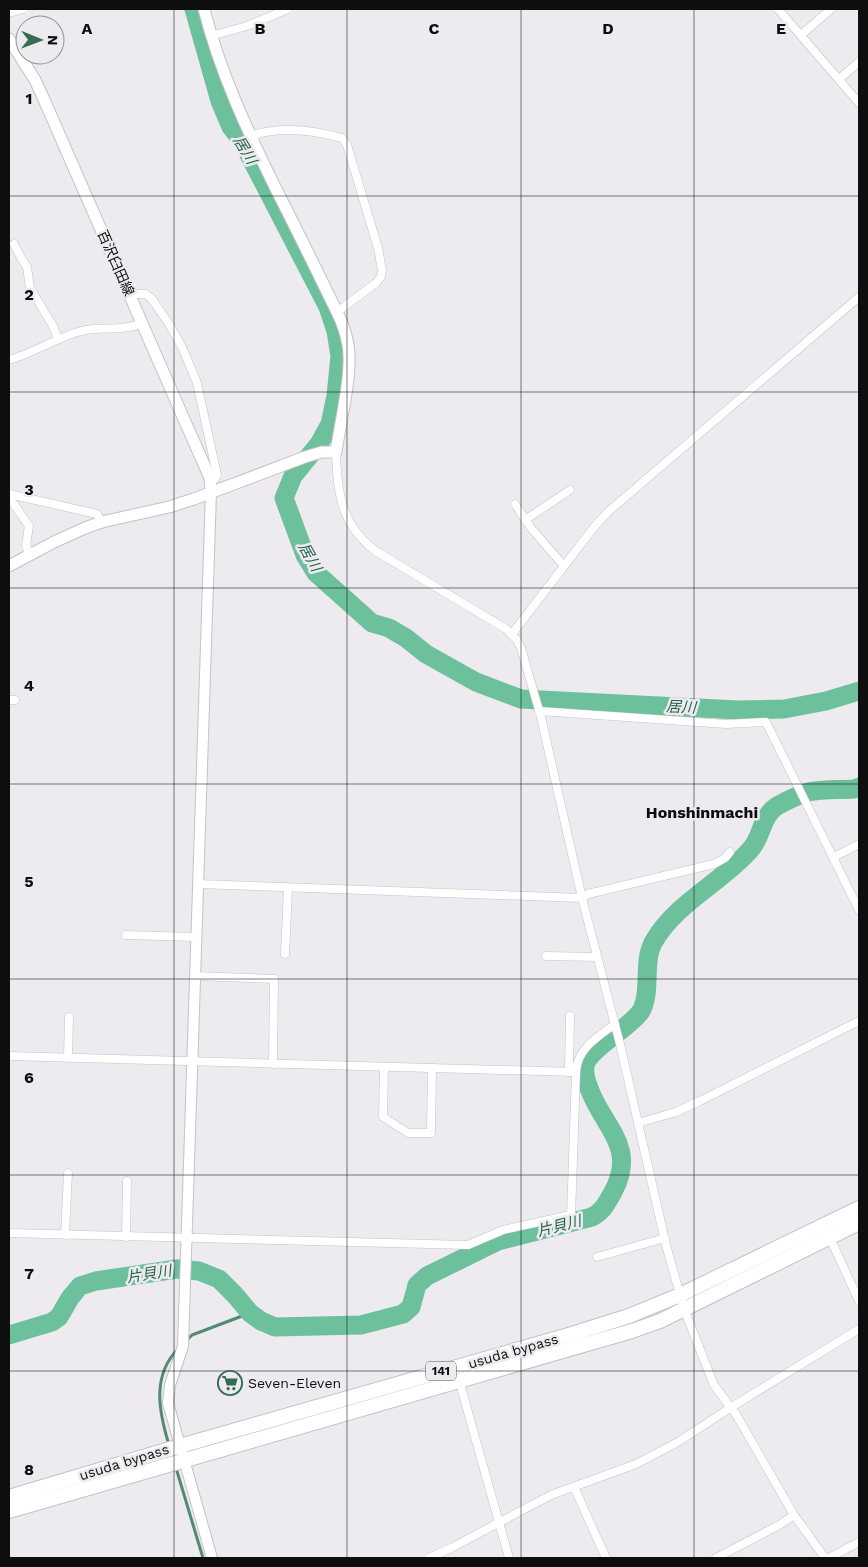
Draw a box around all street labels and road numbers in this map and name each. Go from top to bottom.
street label: 百沢臼田線 [94,228,138,298]
street label: usuda bypass [466,1330,560,1372]
road number: 141 [426,1362,456,1380]
street label: usuda bypass [77,1441,171,1483]

